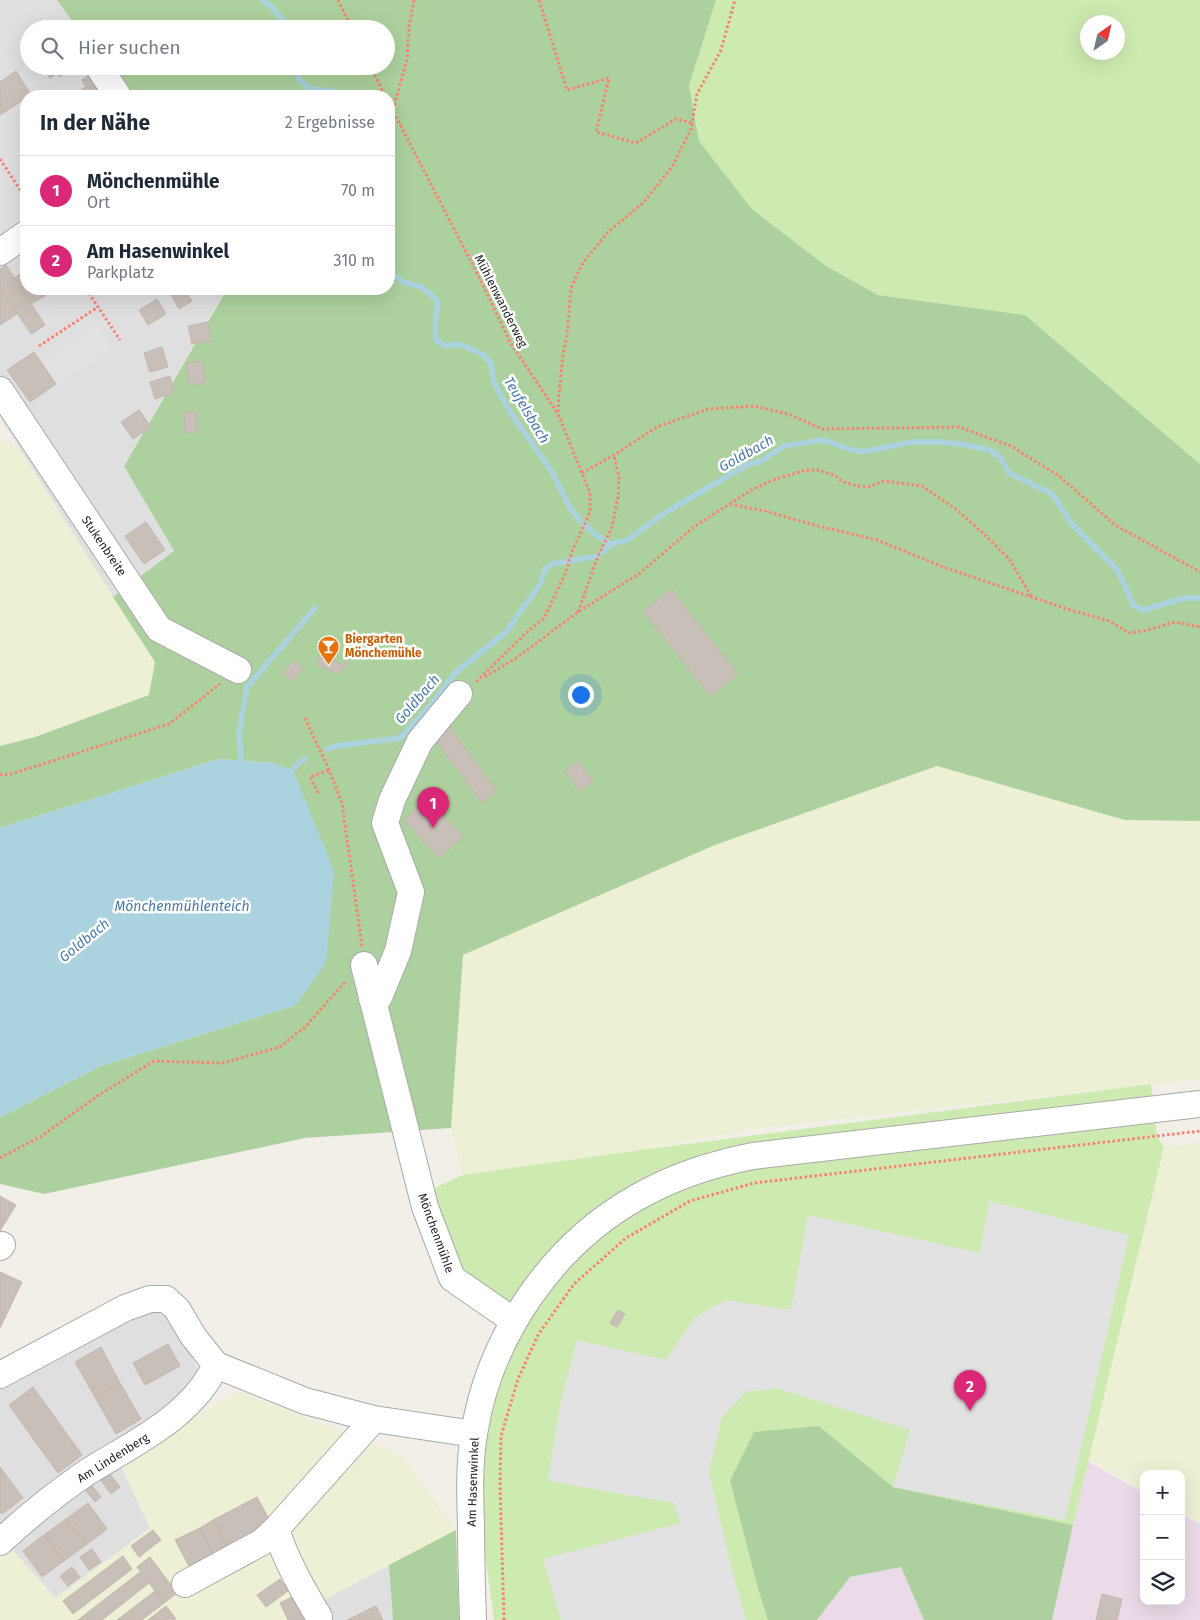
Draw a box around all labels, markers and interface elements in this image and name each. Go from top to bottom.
north arrow [1080,15,1125,60]
search box [20,20,395,75]
icon: search [38,34,66,62]
text: Hier suchen [78,36,181,59]
text: In der Nähe [40,110,150,136]
text: 2 Ergebnisse [285,113,375,132]
text: Mönchenmühle [87,170,219,193]
text: 1 [52,181,60,200]
text: 70 m [341,181,375,200]
text: Ort [87,193,110,212]
text: Am Hasenwinkel [87,240,229,263]
text: 2 [52,251,60,270]
text: 310 m [334,251,375,270]
street label: Mühlenwanderweg [472,252,531,350]
text: Parkplatz [87,263,154,282]
water label: Teufelsbach [500,374,553,447]
water label: Goldbach [716,431,777,475]
street label: Stukenbreite [79,513,129,579]
place label: Biergarten Mönchemühle [345,632,422,660]
bar icon: Biergarten Mönchemühle [317,634,341,665]
water label: Goldbach [391,671,443,727]
your location [568,682,594,708]
pin: 1 [417,787,449,828]
water label: Mönchenmühlenteich [114,898,250,915]
water label: Goldbach [56,915,113,966]
street label: Mönchenmühle [415,1191,457,1275]
pin: 2 [954,1370,986,1411]
street label: Am Lindenberg [75,1430,152,1486]
street label: Am Hasenwinkel [464,1437,482,1527]
map controls [1140,1470,1185,1605]
button: + [1140,1470,1185,1515]
button: − [1140,1515,1185,1560]
button: layers [1140,1560,1185,1605]

